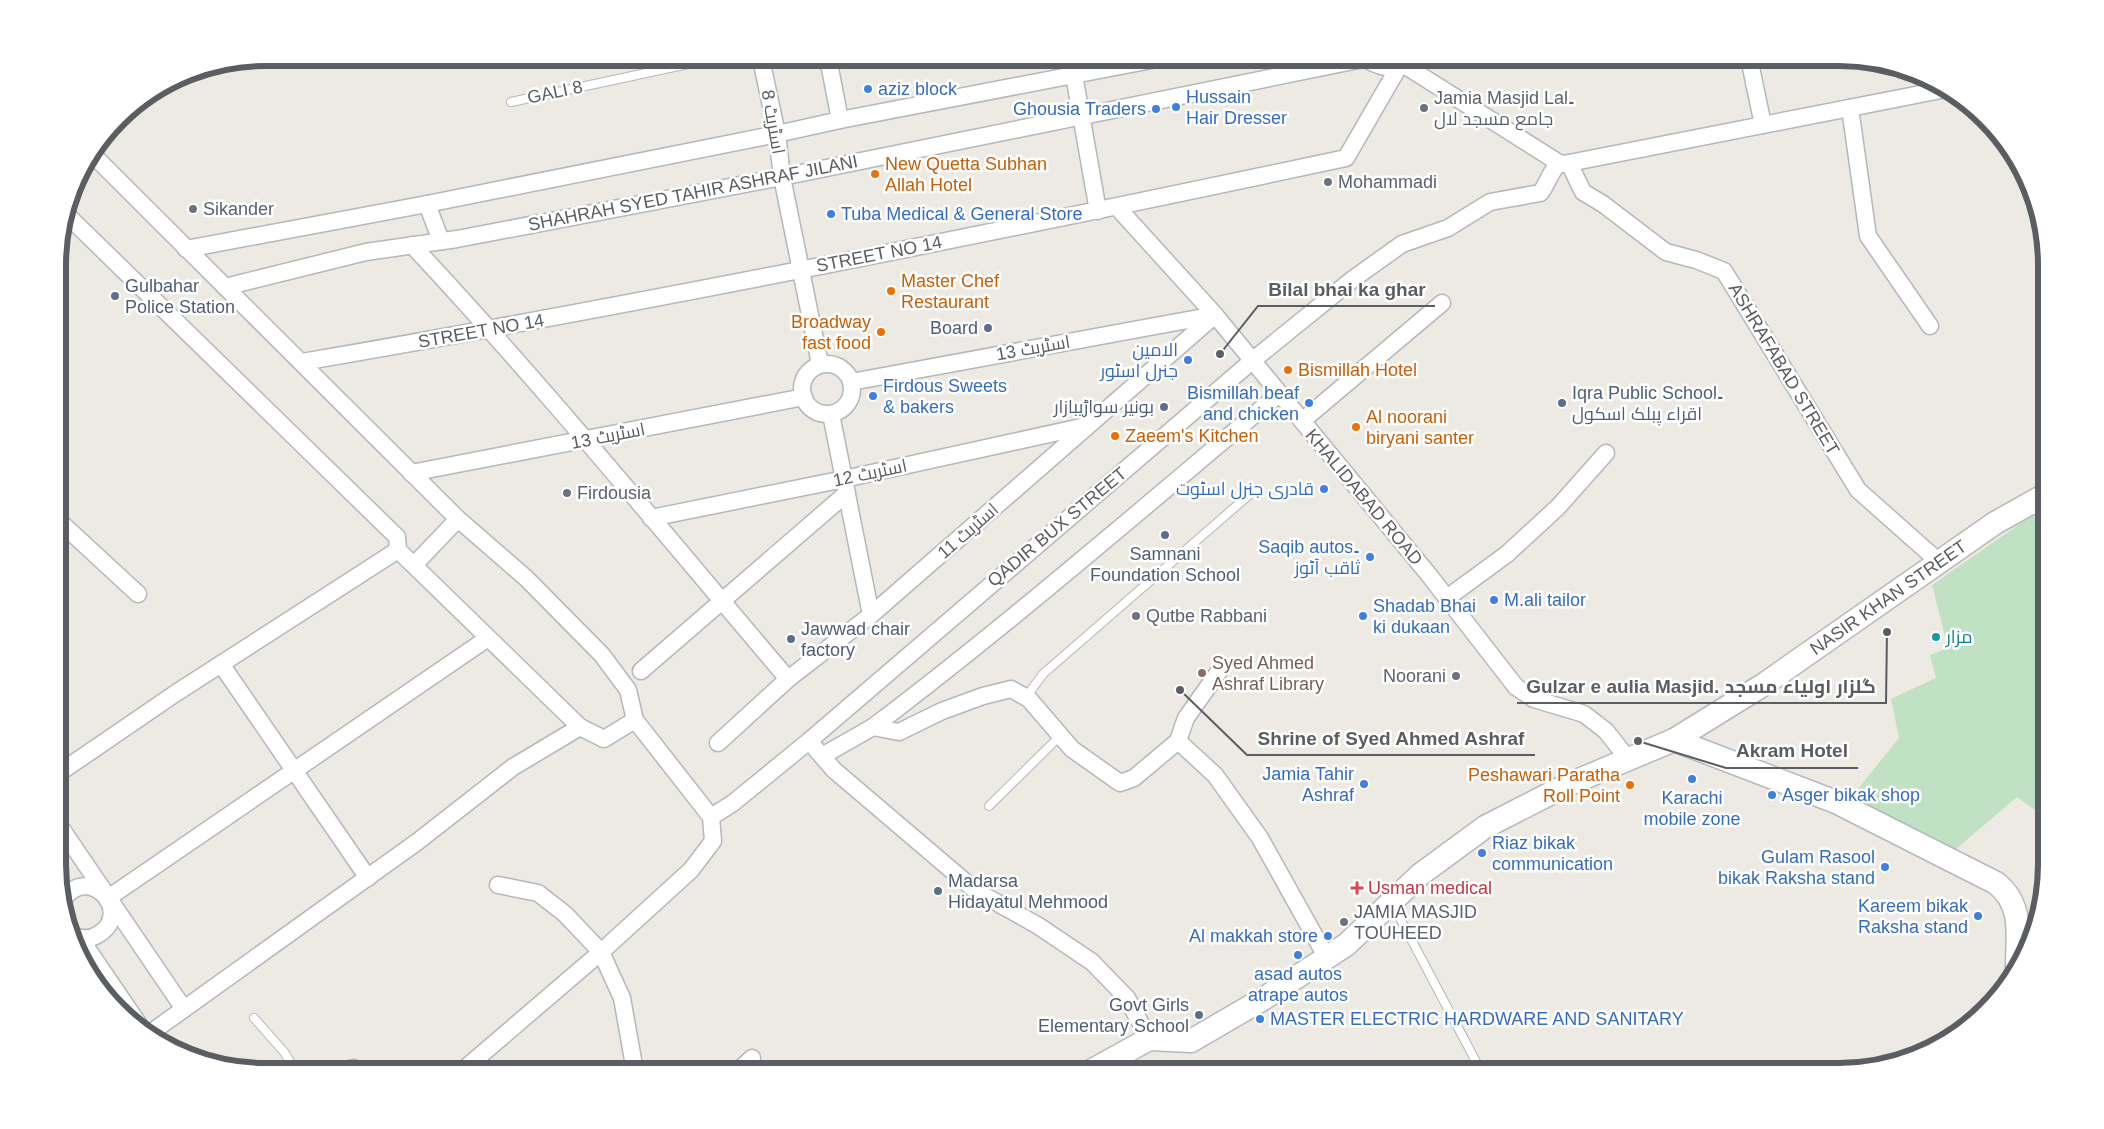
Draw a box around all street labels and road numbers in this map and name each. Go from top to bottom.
street label: GALI 8 [526,76,584,108]
street label: اسٹریٹ 8 [757,88,788,156]
street label: SHAHRAH SYED TAHIR ASHRAF JILANI [526,151,860,235]
street label: STREET NO 14 [814,232,944,276]
street label: ASHRAFABAD STREET [1725,279,1843,459]
street label: STREET NO 14 [416,310,546,352]
street label: اسٹریٹ 13 [994,332,1072,365]
street label: اسٹریٹ 13 [569,419,647,454]
street label: KHALIDABAD ROAD [1301,425,1427,569]
street label: اسٹریٹ 12 [831,455,909,492]
street label: QADIR BUX STREET [984,463,1130,591]
street label: اسٹریٹ 11 [934,499,1003,563]
street label: NASIR KHAN STREET [1806,536,1970,659]

